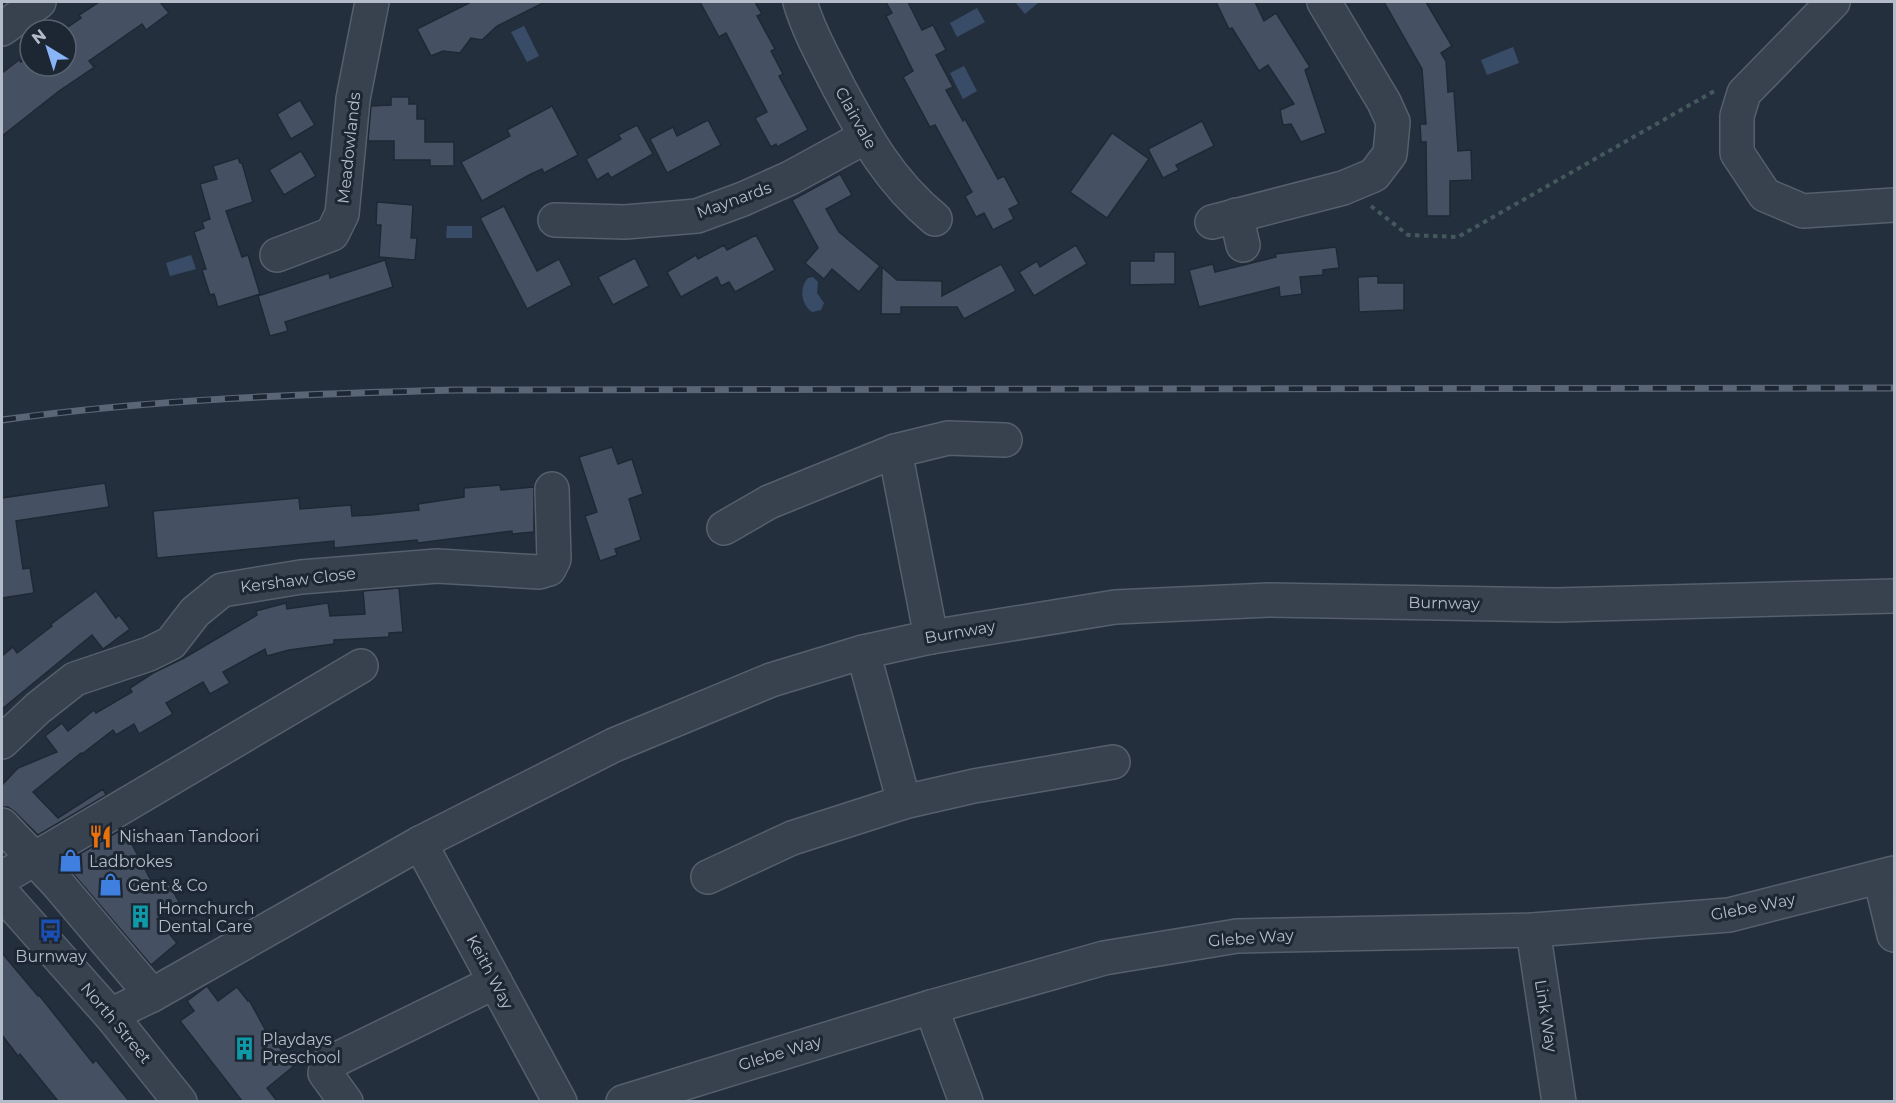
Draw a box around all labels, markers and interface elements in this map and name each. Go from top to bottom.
north arrow [18,18,78,78]
text: N [28,25,50,48]
street label: Clairvale [831,84,881,152]
street label: Meadowlands [334,91,364,205]
street label: Maynards [694,178,774,222]
street label: Kershaw Close [239,563,357,597]
street label: Burnway [1408,593,1480,613]
street label: Burnway [923,616,997,648]
restaurant icon: Nishaan Tandoori [88,823,114,849]
place label: Nishaan Tandoori [119,827,259,846]
shop icon: Ladbrokes [58,848,84,874]
place label: Ladbrokes [89,852,173,871]
shop icon: Gent & Co [97,872,123,898]
place label: Gent & Co [128,876,207,895]
street label: Glebe Way [1709,889,1797,925]
place label: Hornchurch Dental Care [158,899,255,936]
building icon: Hornchurch Dental Care [127,904,153,930]
bus stop icon: Burnway [38,918,64,944]
street label: Glebe Way [1208,926,1295,950]
street label: Keith Way [463,932,518,1013]
place label: Burnway [15,947,87,966]
street label: Link Way [1531,978,1561,1054]
street label: North Street [77,979,156,1068]
place label: Playdays Preschool [262,1030,341,1067]
street label: Glebe Way [736,1031,824,1075]
building icon: Playdays Preschool [231,1035,257,1061]

